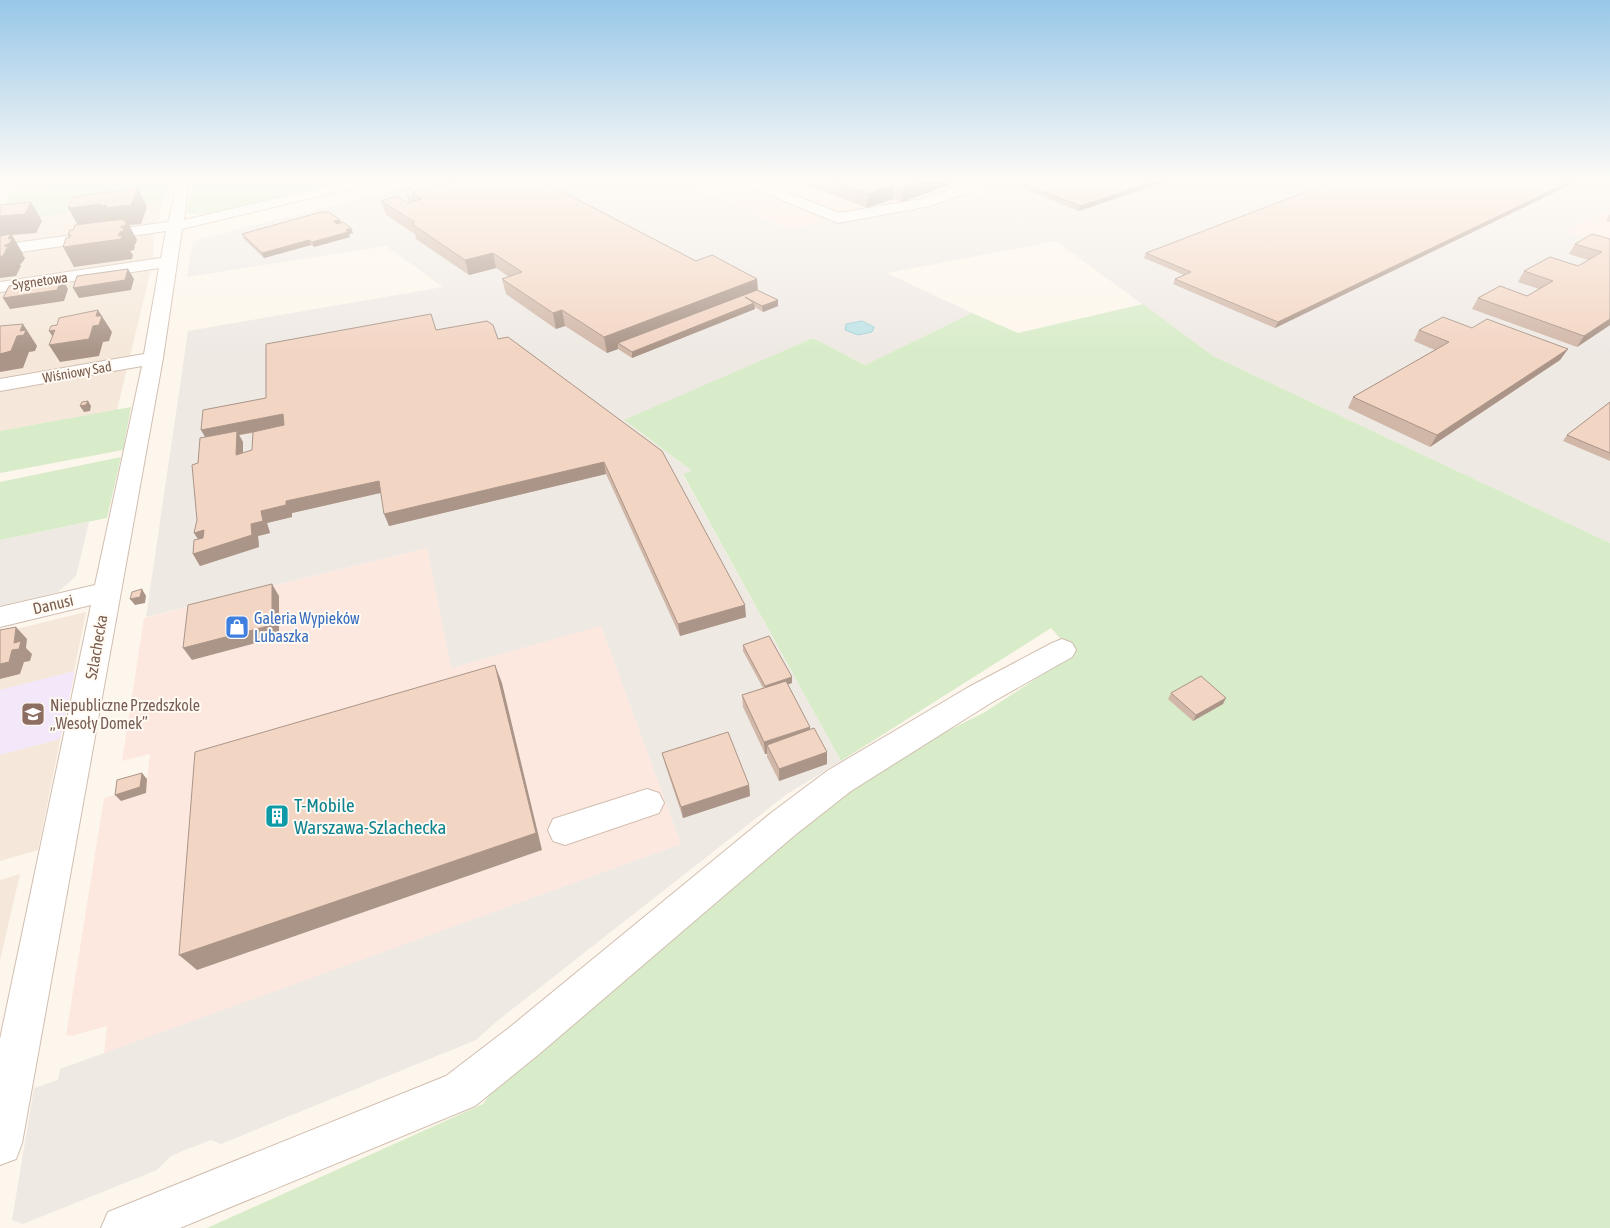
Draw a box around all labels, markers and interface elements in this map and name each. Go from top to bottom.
street label: Sygnetowa [11,269,69,293]
street label: Wiśniowy Sad [41,358,113,386]
street label: Danusi [31,591,75,617]
place label: Galeria Wypieków Lubaszka [254,609,360,645]
street label: Szlachecka [81,613,111,681]
shop icon: Galeria Wypieków Lubaszka [224,614,250,640]
place label: Niepubliczne Przedszkole „Wesoły Domek” [50,696,200,733]
school or university icon: Niepubliczne Przedszkole „Wesoły Domek” [20,701,46,727]
place label: T-Mobile Warszawa-Szlachecka [294,794,446,838]
building icon: T-Mobile Warszawa-Szlachecka [264,803,290,829]

